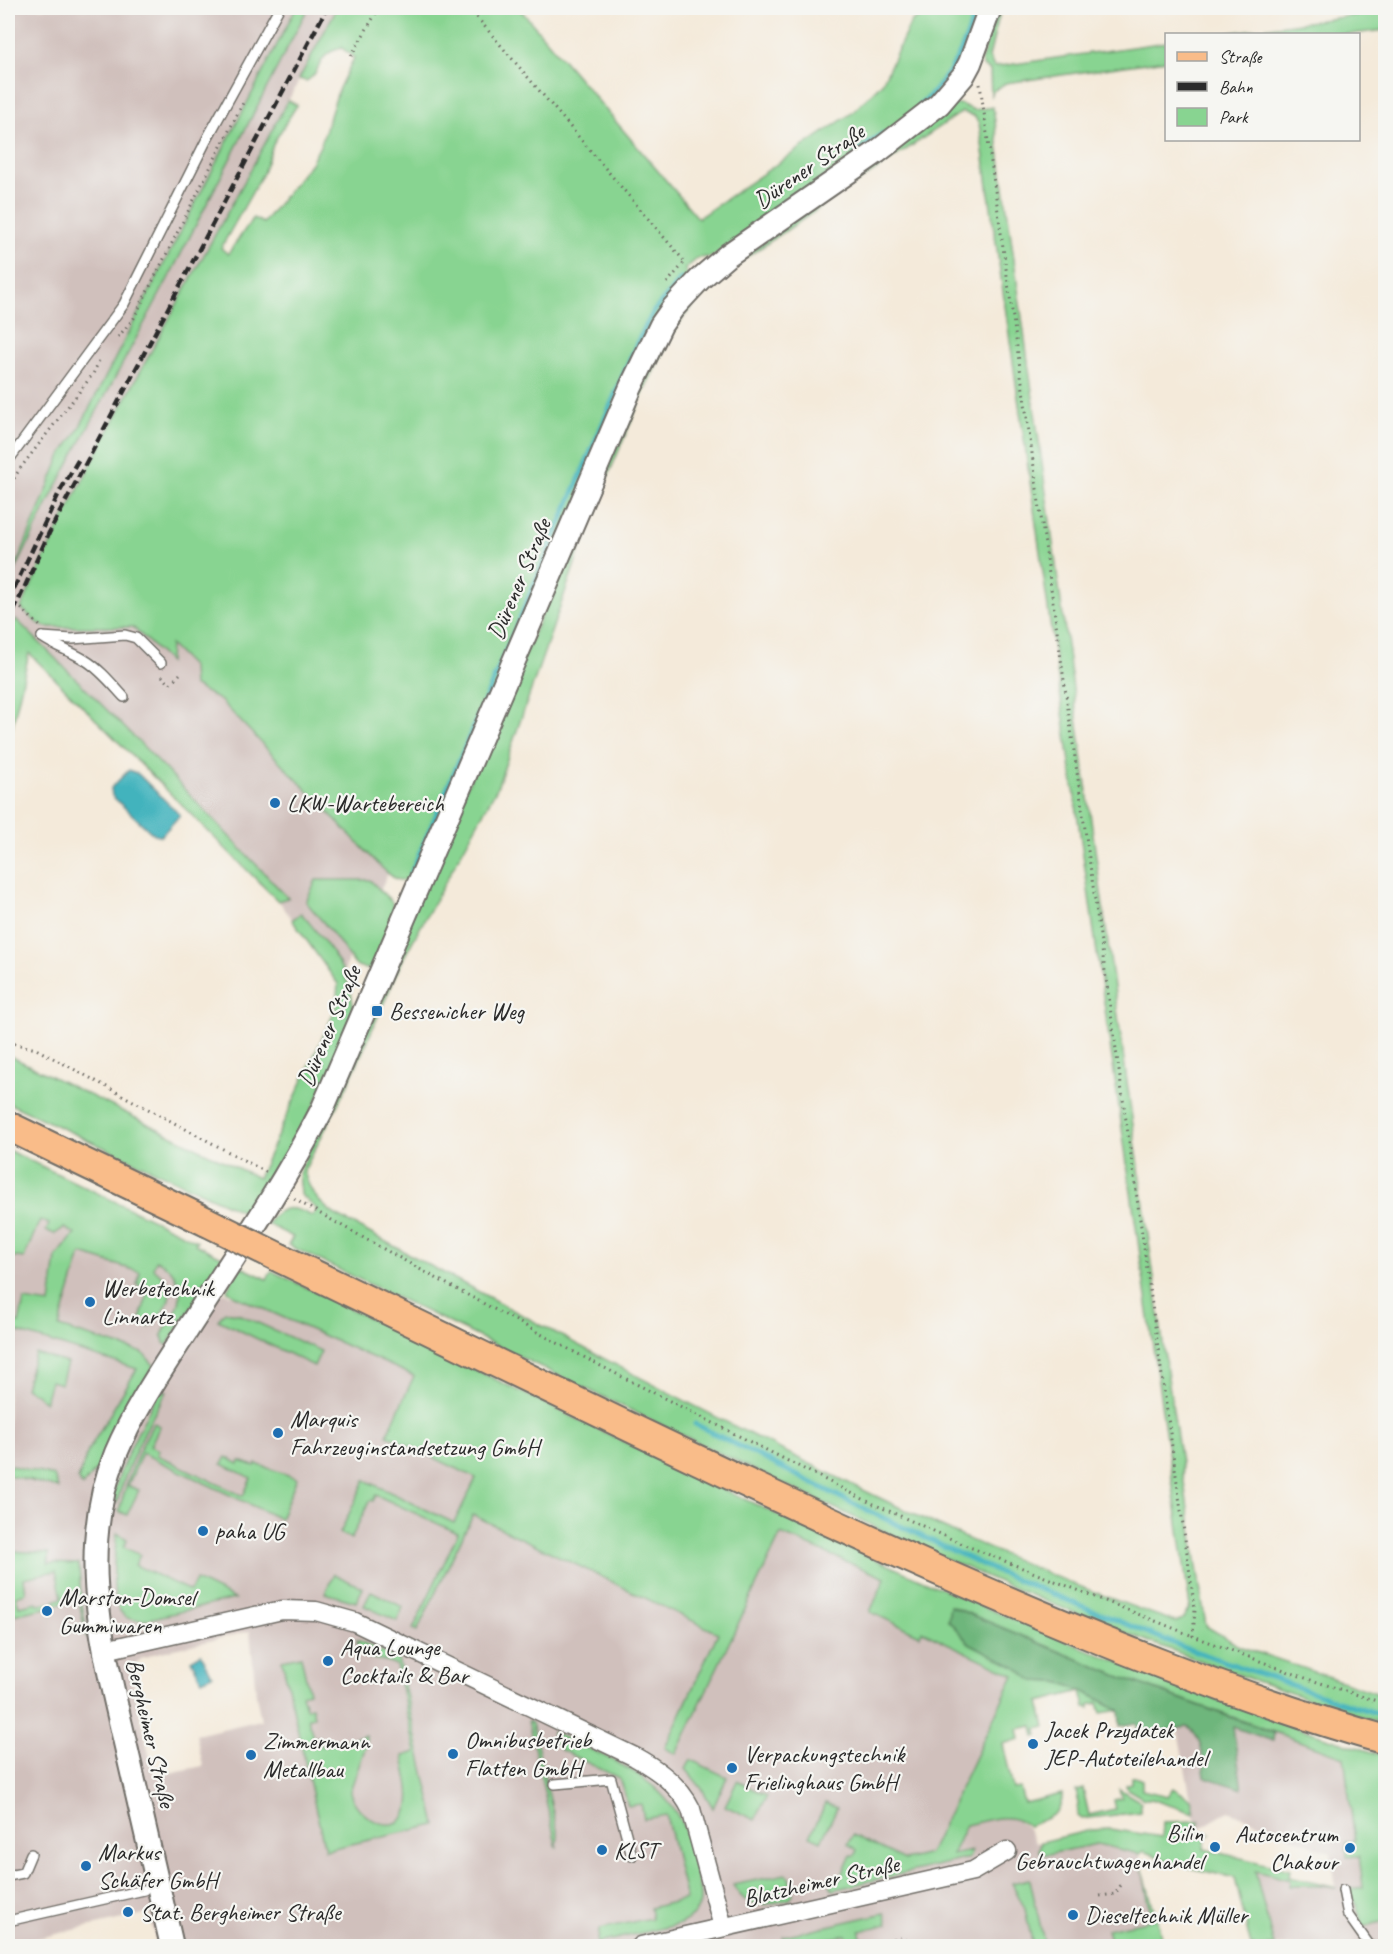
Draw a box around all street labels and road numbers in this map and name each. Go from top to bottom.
street label: Dürener Straße [748,116,872,215]
street label: Dürener Straße [480,512,559,644]
street label: Dürener Straße [290,959,369,1091]
street label: Bergheimer Straße [119,1656,183,1812]
street label: Blatzheimer Straße [740,1848,904,1913]

